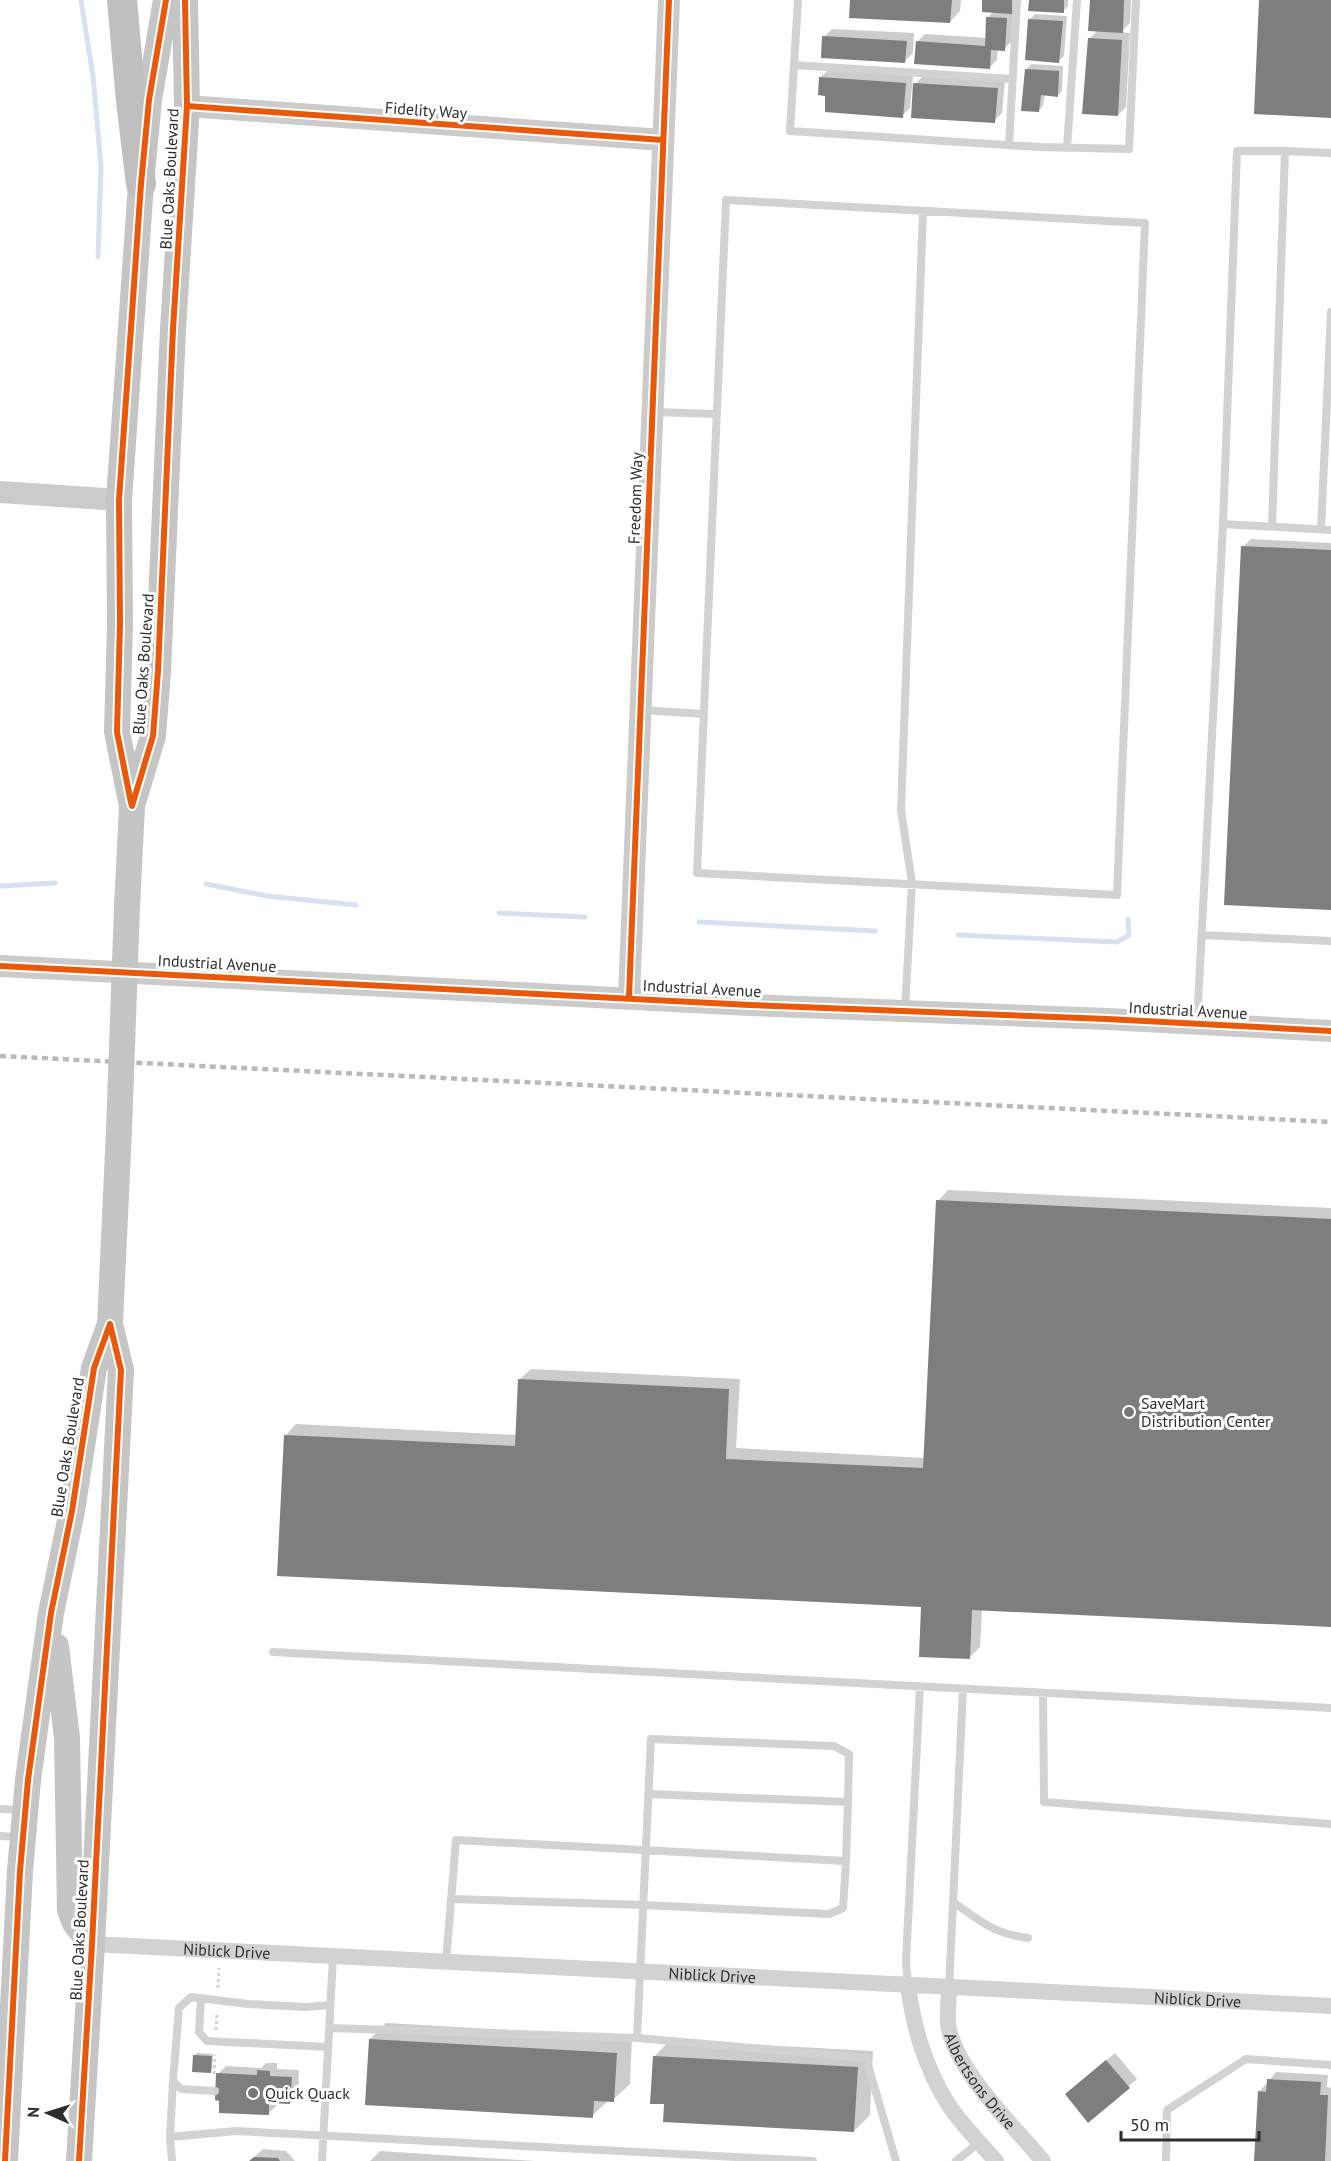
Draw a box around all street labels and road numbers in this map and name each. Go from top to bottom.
street label: Fidelity Way [384,97,468,123]
street label: Blue Oaks Boulevard [155,108,183,250]
street label: Freedom Way [623,451,647,544]
street label: Blue Oaks Boulevard [128,593,158,735]
street label: Industrial Avenue [157,950,277,976]
street label: Industrial Avenue [642,975,762,1001]
street label: Industrial Avenue [1128,997,1248,1023]
street label: Blue Oaks Boulevard [46,1376,88,1518]
street label: Blue Oaks Boulevard [65,1859,93,2001]
street label: Niblick Drive [183,1939,271,1963]
street label: Niblick Drive [668,1963,756,1987]
street label: Niblick Drive [1154,1987,1242,2011]
street label: Albertsons Drive [940,2030,1020,2133]

